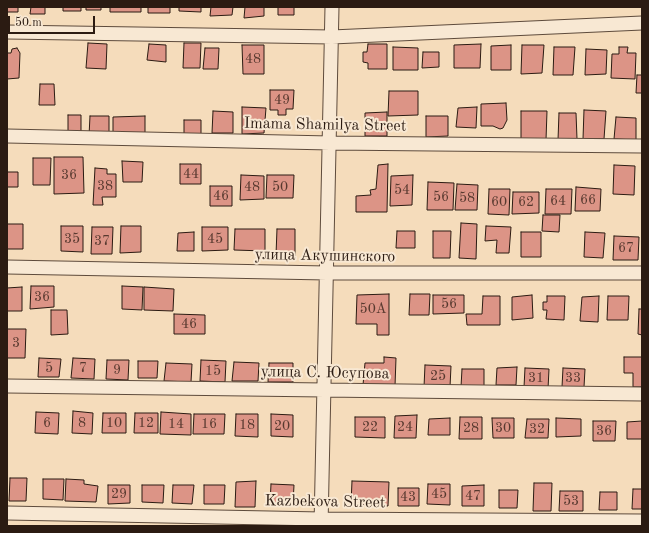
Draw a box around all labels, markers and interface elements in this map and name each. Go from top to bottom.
scale bar [10,8,97,34]
text: 50 m [15,17,42,29]
house number: 48 [245,51,261,67]
house number: 49 [274,92,290,108]
street label: Imama Shamilya Street [244,114,406,136]
house number: 44 [183,166,199,182]
house number: 36 [61,167,77,183]
house number: 38 [97,178,113,194]
house number: 48 [244,179,260,195]
house number: 50 [272,179,288,195]
house number: 54 [394,182,410,198]
house number: 46 [213,188,229,204]
house number: 56 [433,189,449,205]
house number: 58 [459,190,475,206]
house number: 66 [580,192,596,208]
house number: 64 [550,193,566,209]
house number: 60 [491,194,507,210]
house number: 62 [518,194,534,210]
house number: 35 [64,231,80,247]
house number: 45 [207,231,223,247]
house number: 37 [94,233,110,249]
house number: 67 [618,240,634,256]
street label: улица Акушинского [254,245,396,267]
house number: 36 [34,289,50,305]
house number: 56 [441,296,457,312]
house number: 50А [360,301,386,317]
house number: 46 [181,316,197,332]
house number: 3 [12,335,20,351]
house number: 5 [45,360,53,376]
house number: 7 [79,360,87,376]
house number: 9 [113,362,121,378]
street label: улица С. Юсупова [260,362,390,384]
house number: 15 [205,363,221,379]
house number: 25 [430,368,446,384]
house number: 31 [528,370,544,386]
house number: 33 [565,370,581,386]
house number: 6 [43,415,51,431]
house number: 8 [78,415,86,431]
house number: 10 [106,415,122,431]
house number: 12 [138,415,154,431]
house number: 14 [168,416,184,432]
house number: 16 [201,416,217,432]
house number: 18 [239,417,255,433]
house number: 20 [274,418,290,434]
house number: 22 [362,419,378,435]
house number: 24 [397,419,413,435]
house number: 28 [463,420,479,436]
house number: 30 [495,420,511,436]
house number: 32 [529,421,545,437]
house number: 36 [596,423,612,439]
house number: 29 [111,486,127,502]
house number: 45 [431,486,447,502]
house number: 47 [465,488,481,504]
house number: 43 [400,489,416,505]
street label: Kazbekova Street [264,491,386,513]
house number: 53 [563,493,579,509]

